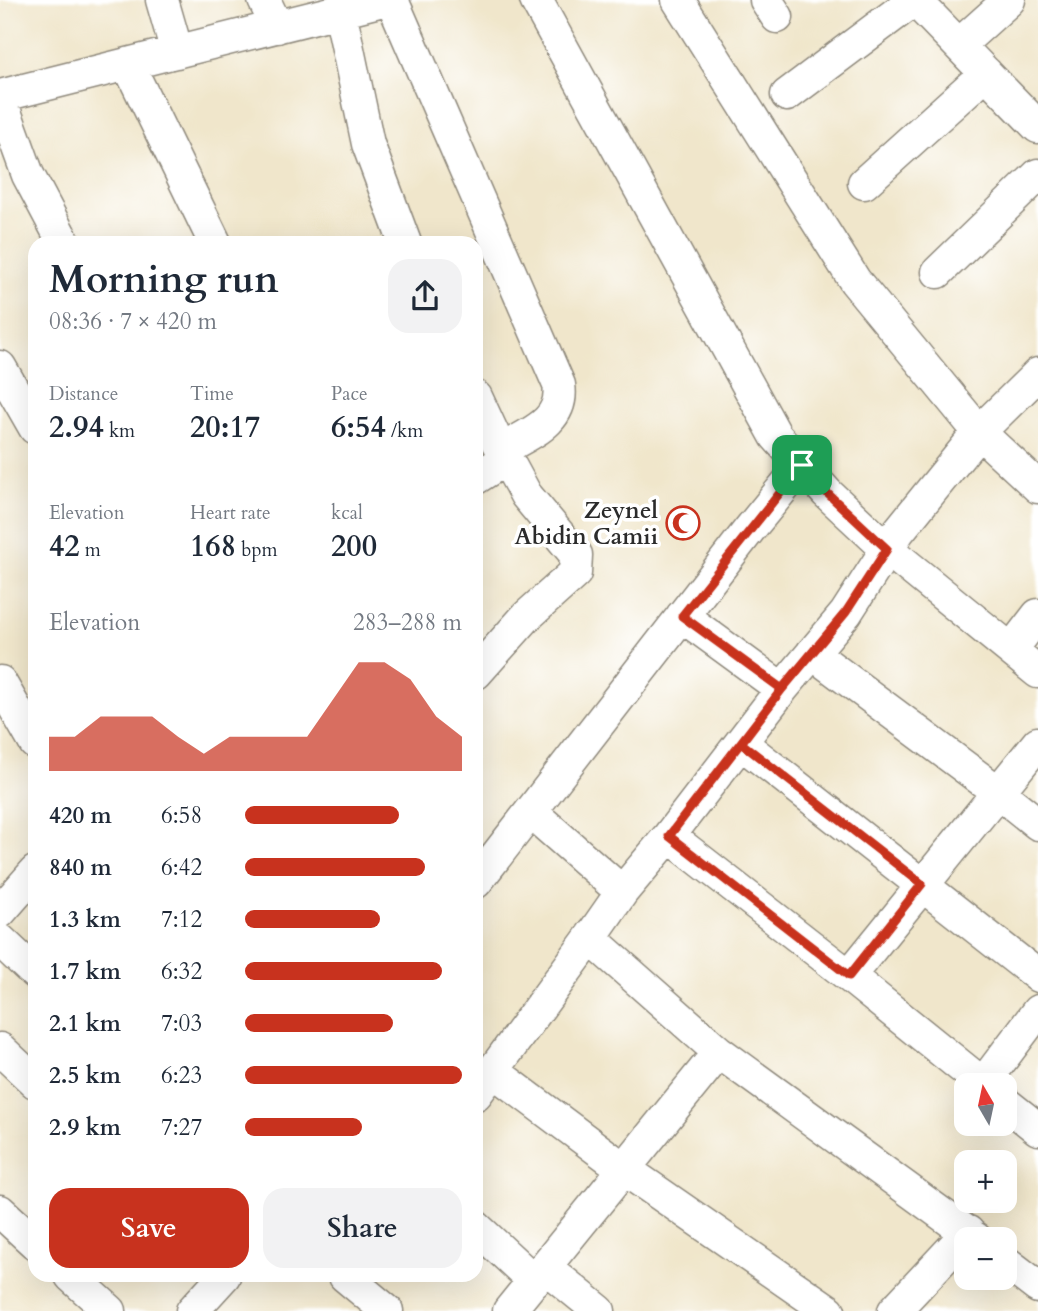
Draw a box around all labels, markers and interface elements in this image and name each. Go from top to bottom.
text: Morning run [49,254,279,306]
button: share [388,259,462,333]
text: 08:36 · 7 × 420 m [49,306,217,337]
text: Distance [49,381,118,407]
text: Time [190,381,234,407]
text: Pace [331,381,368,407]
text: 2.94 [49,407,104,448]
text: 20:17 [190,407,260,448]
text: 6:54 [331,407,386,448]
text: km [104,418,135,444]
text: /km [386,418,423,444]
pin [772,435,832,495]
icon: arrive [783,446,821,484]
place label: Zeynel Abidin Camii [514,495,658,552]
text: Elevation [49,500,124,526]
text: Heart rate [190,500,271,526]
text: kcal [331,500,363,526]
mosque icon: Zeynel Abidin Camii [664,504,702,542]
text: 42 [49,526,80,567]
text: 168 [190,526,236,567]
text: 200 [331,526,377,567]
text: m [80,537,101,563]
text: bpm [236,537,278,563]
text: Elevation [49,607,140,638]
text: 283–288 m [353,607,462,638]
text: 420 m [49,800,112,831]
text: 6:58 [161,800,202,831]
text: 840 m [49,852,112,883]
text: 6:42 [161,852,202,883]
text: 1.3 km [49,904,121,935]
text: 7:12 [161,904,202,935]
text: 1.7 km [49,956,121,987]
text: 6:32 [161,956,202,987]
text: 2.1 km [49,1008,121,1039]
text: 7:03 [161,1008,202,1039]
text: 2.5 km [49,1060,121,1091]
text: 6:23 [161,1060,202,1091]
north arrow [954,1073,1017,1136]
map controls [954,1073,1017,1290]
text: 2.9 km [49,1112,121,1143]
text: 7:27 [161,1112,202,1143]
button: + [954,1150,1017,1213]
button: Save [49,1188,249,1268]
button: Share [263,1188,462,1268]
button: − [954,1227,1017,1290]

